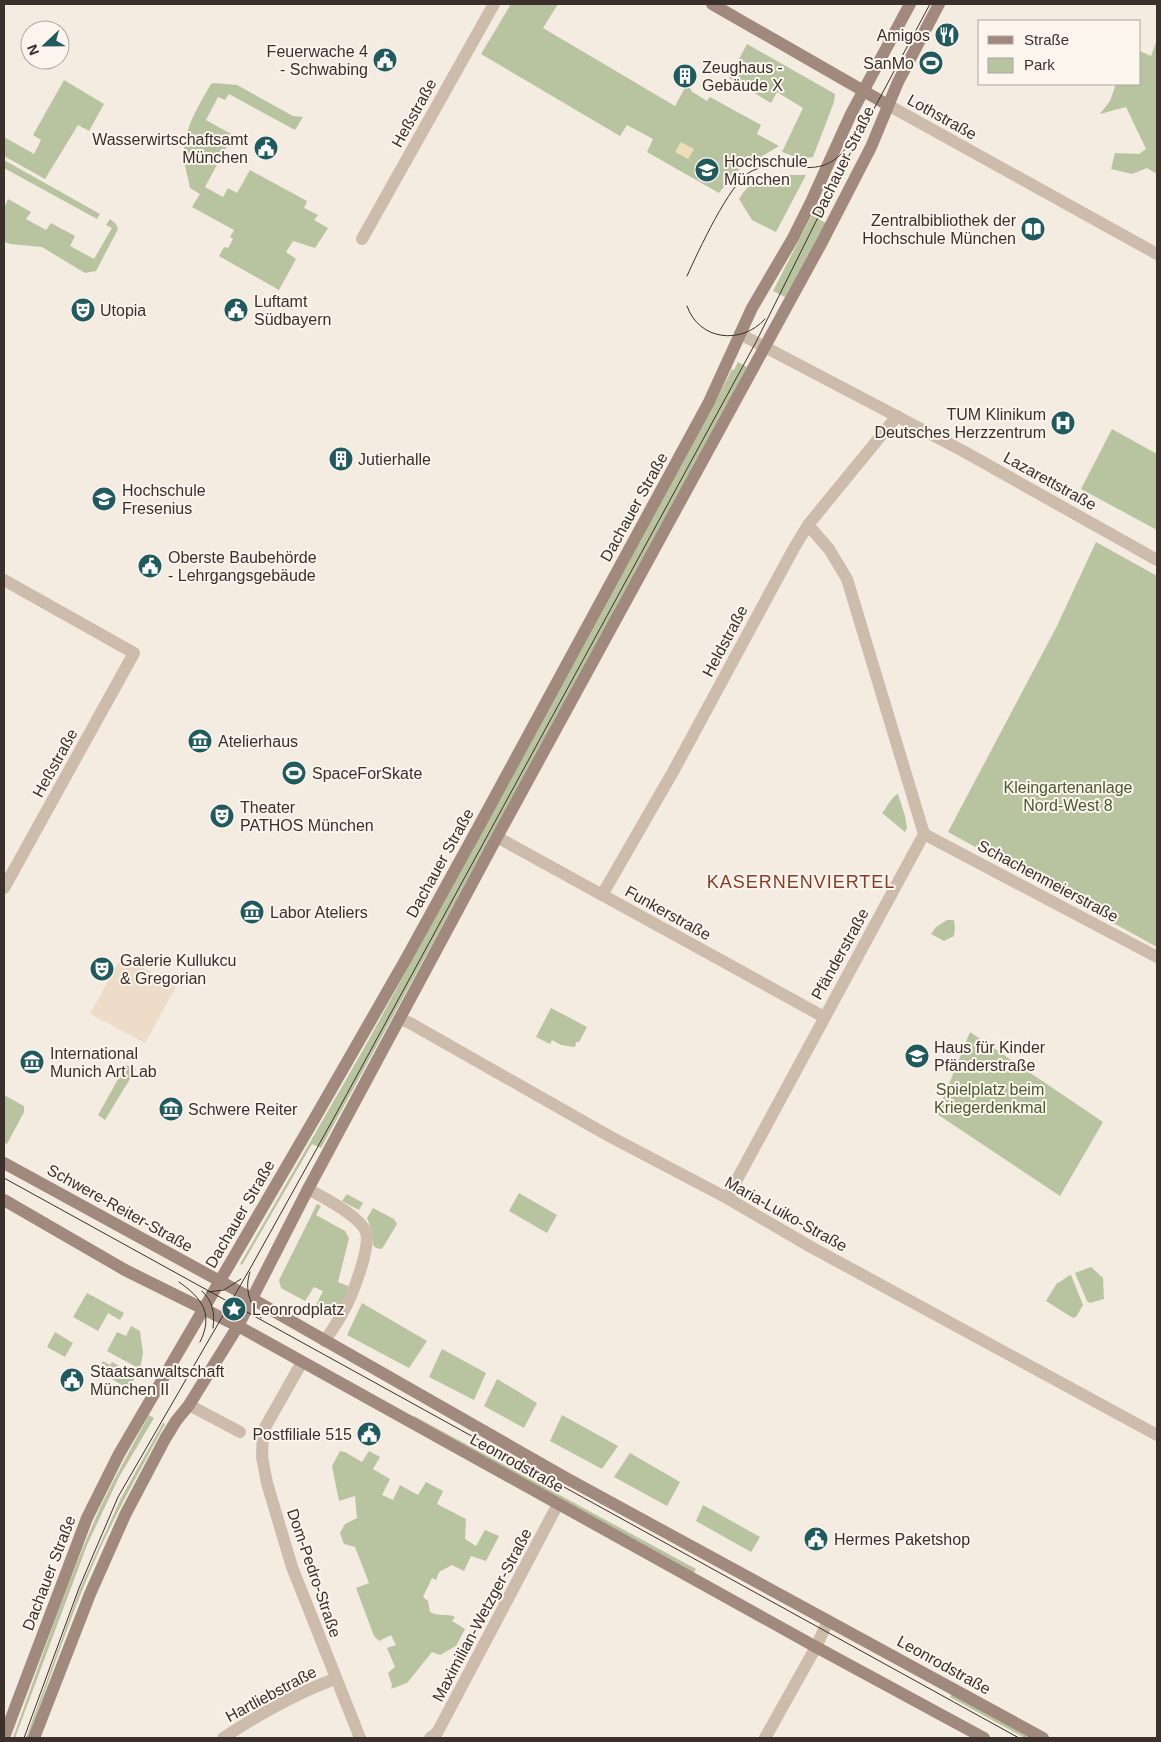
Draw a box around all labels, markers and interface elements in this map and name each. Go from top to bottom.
north arrow [20,20,70,70]
legend [978,20,1141,85]
restaurant icon: Amigos [934,22,960,48]
place label: Amigos [877,27,930,44]
text: Straße [1024,31,1069,48]
text: N [24,42,42,58]
place label: Feuerwache 4 - Schwabing [267,43,368,78]
public building icon: Feuerwache 4 - Schwabing [372,47,398,73]
sports icon: SanMo [918,50,944,76]
place label: SanMo [863,55,914,72]
text: Park [1024,56,1055,73]
place label: Zeughaus - Gebäude X [702,59,783,94]
building icon: Zeughaus - Gebäude X [672,63,698,89]
street label: Heßstraße [388,76,440,150]
street label: Lothstraße [904,91,980,143]
street label: Dachauer Straße [809,103,877,220]
place label: Wasserwirtschaftsamt München [92,131,249,166]
public building icon: Wasserwirtschaftsamt München [253,135,279,161]
place label: Hochschule München [724,153,808,188]
school or university icon: Hochschule München [694,157,720,183]
place label: Zentralbibliothek der Hochschule München [862,212,1017,247]
library icon: Zentralbibliothek der Hochschule München [1020,216,1046,242]
place label: Luftamt Südbayern [254,293,331,328]
theatre icon: Utopia [70,297,96,323]
public building icon: Luftamt Südbayern [223,297,249,323]
place label: Utopia [100,302,146,319]
place label: TUM Klinikum Deutsches Herzzentrum [874,406,1046,441]
hospital icon: TUM Klinikum Deutsches Herzzentrum [1050,410,1076,436]
building icon: Jutierhalle [328,446,354,472]
street label: Lazarettstraße [1001,449,1099,513]
street label: Dachauer Straße [597,450,671,564]
place label: Jutierhalle [358,451,431,468]
place label: Hochschule Fresenius [122,482,206,517]
school or university icon: Hochschule Fresenius [91,486,117,512]
place label: Oberste Baubehörde - Lehrgangsgebäude [168,549,317,584]
public building icon: Oberste Baubehörde - Lehrgangsgebäude [137,553,163,579]
street label: Heldstraße [699,602,751,680]
street label: Heßstraße [29,726,81,800]
museum icon: Atelierhaus [187,728,213,754]
place label: Atelierhaus [218,733,298,750]
sports icon: SpaceForSkate [281,760,307,786]
place label: SpaceForSkate [312,765,422,782]
park label: Kleingartenanlage Nord-West 8 [1004,779,1133,814]
place label: Theater PATHOS München [240,799,374,834]
theatre icon: Theater PATHOS München [209,803,235,829]
street label: Dachauer Straße [403,806,477,920]
street label: Schachenmeierstraße [975,837,1121,925]
district label: KASERNENVIERTEL [707,872,895,892]
street label: Funkerstraße [622,883,714,944]
museum icon: Labor Ateliers [239,899,265,925]
place label: Labor Ateliers [270,904,368,921]
street label: Pfänderstraße [808,905,872,1002]
place label: Galerie Kullukcu & Gregorian [120,952,237,987]
theatre icon: Galerie Kullukcu & Gregorian [89,956,115,982]
place label: Haus für Kinder Pfänderstraße [934,1039,1046,1074]
school or university icon: Haus für Kinder Pfänderstraße [904,1043,930,1069]
place label: International Munich Art Lab [50,1045,157,1080]
museum icon: International Munich Art Lab [19,1049,45,1075]
park label: Spielplatz beim Kriegerdenkmal [934,1081,1046,1116]
museum icon: Schwere Reiter [158,1096,184,1122]
place label: Schwere Reiter [188,1101,298,1118]
street label: Dachauer Straße [202,1157,278,1271]
street label: Schwere-Reiter-Straße [44,1161,196,1255]
street label: Maria-Luiko-Straße [722,1173,850,1255]
place icon: Leonrodplatz [221,1296,247,1322]
place label: Leonrodplatz [252,1301,345,1318]
place label: Staatsanwaltschaft München II [90,1363,225,1398]
public building icon: Staatsanwaltschaft München II [59,1367,85,1393]
public building icon: Postfiliale 515 [356,1421,382,1447]
place label: Postfiliale 515 [252,1426,352,1443]
street label: Leonrodstraße [467,1430,567,1496]
street label: Dom-Pedro-Straße [284,1506,344,1640]
street label: Dachauer Straße [19,1513,79,1633]
street label: Maximilian-Wetzger-Straße [429,1525,535,1704]
public building icon: Hermes Paketshop [803,1526,829,1552]
place label: Hermes Paketshop [834,1531,970,1548]
street label: Leonrodstraße [894,1632,994,1698]
street label: Hartliebstraße [223,1663,319,1725]

